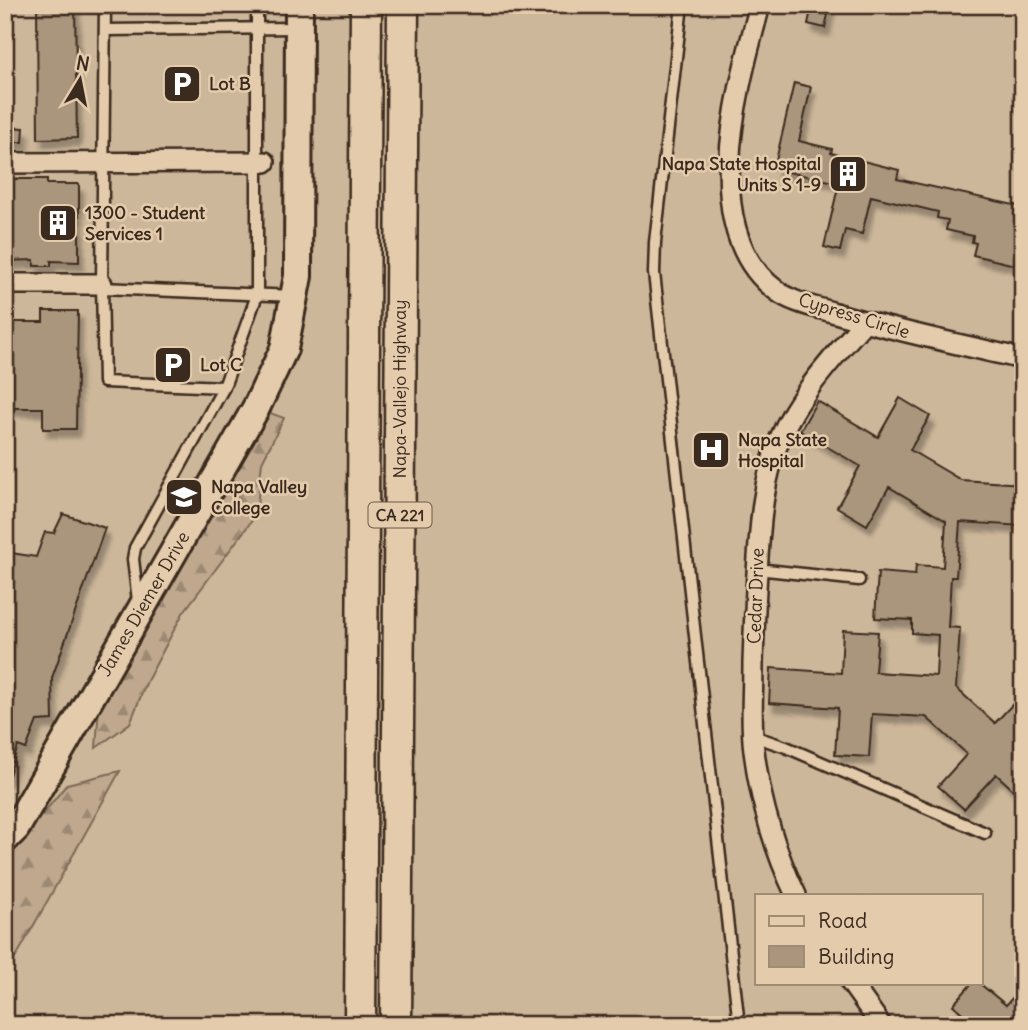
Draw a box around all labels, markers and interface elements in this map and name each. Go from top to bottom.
north arrow [46,46,116,116]
text: N [74,50,92,76]
parking icon: Lot B [161,63,203,105]
place label: Lot B [209,72,251,95]
place label: Napa State Hospital Units S 1-9 [662,152,821,196]
building icon: Napa State Hospital Units S 1-9 [827,153,869,195]
place label: 1300 - Student Services 1 [85,201,206,245]
building icon: 1300 - Student Services 1 [37,202,79,244]
street label: Cypress Circle [796,288,913,343]
street label: Napa-Vallejo Highway [388,300,411,478]
parking icon: Lot C [152,344,194,386]
place label: Lot C [200,353,242,376]
place label: Napa State Hospital [738,428,827,472]
hospital icon: Napa State Hospital [690,429,732,471]
place label: Napa Valley College [211,475,307,519]
school or university icon: Napa Valley College [163,476,205,518]
road number: CA 221 [368,502,432,528]
street label: James Diemer Drive [93,527,194,680]
street label: Cedar Drive [742,548,769,644]
legend [755,894,982,984]
text: Road [818,907,867,934]
text: Building [818,943,894,970]

